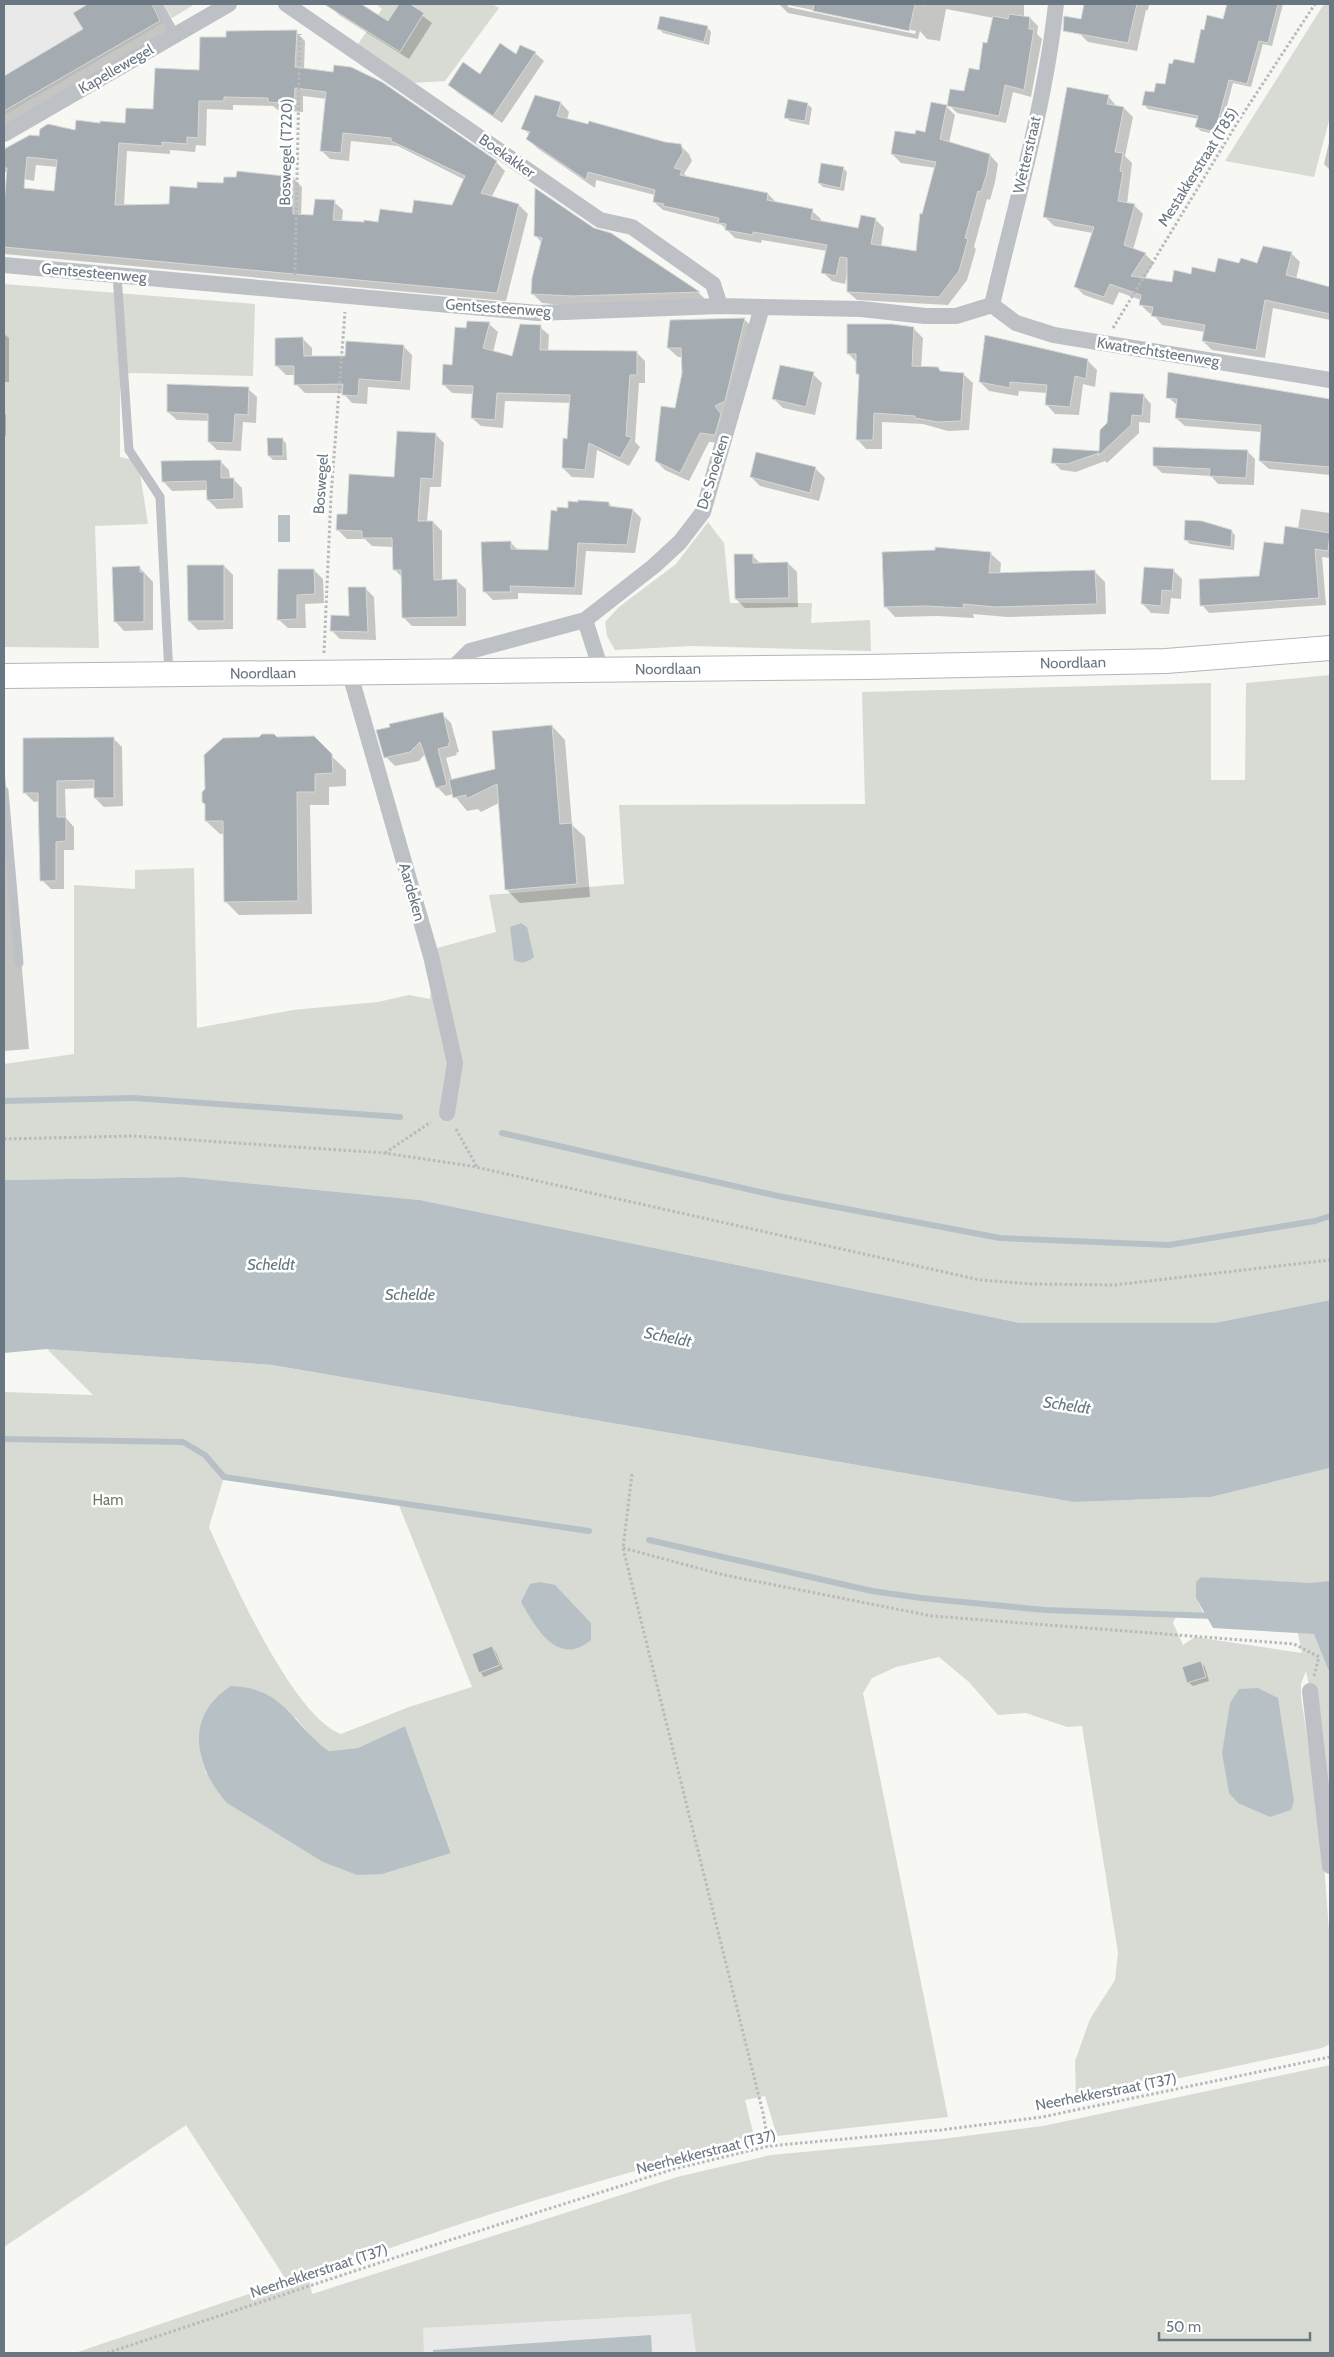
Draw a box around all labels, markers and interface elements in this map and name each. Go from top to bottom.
street label: Kapellewegel [75,40,157,98]
street label: Boswegel (T220) [276,98,296,206]
street label: Mestakkerstraat (T85) [1154,104,1242,230]
street label: Wetterstraat [1009,115,1045,195]
street label: Boekakker [476,130,539,182]
street label: Gentsesteenweg [41,259,148,287]
street label: Gentsesteenweg [445,295,552,321]
street label: Kwatrechtsteenweg [1096,333,1221,371]
street label: De Snoeken [693,432,733,512]
street label: Boswegel [310,453,332,515]
street label: Noordlaan [1040,653,1106,673]
street label: Noordlaan [635,660,701,678]
street label: Noordlaan [230,664,296,683]
street label: Aardeken [395,861,429,923]
water label: Scheldt [247,1255,296,1274]
water label: Schelde [385,1285,435,1304]
water label: Scheldt [643,1323,694,1351]
water label: Scheldt [1042,1392,1093,1418]
park label: Ham [93,1491,123,1509]
street label: Neerhekkerstraat (T37) [1034,2069,1178,2115]
street label: Neerhekkerstraat (T37) [634,2126,778,2178]
street label: Neerhekkerstraat (T37) [248,2240,390,2302]
scale bar [1159,2310,1310,2342]
text: 50 m [1166,2318,1201,2336]

